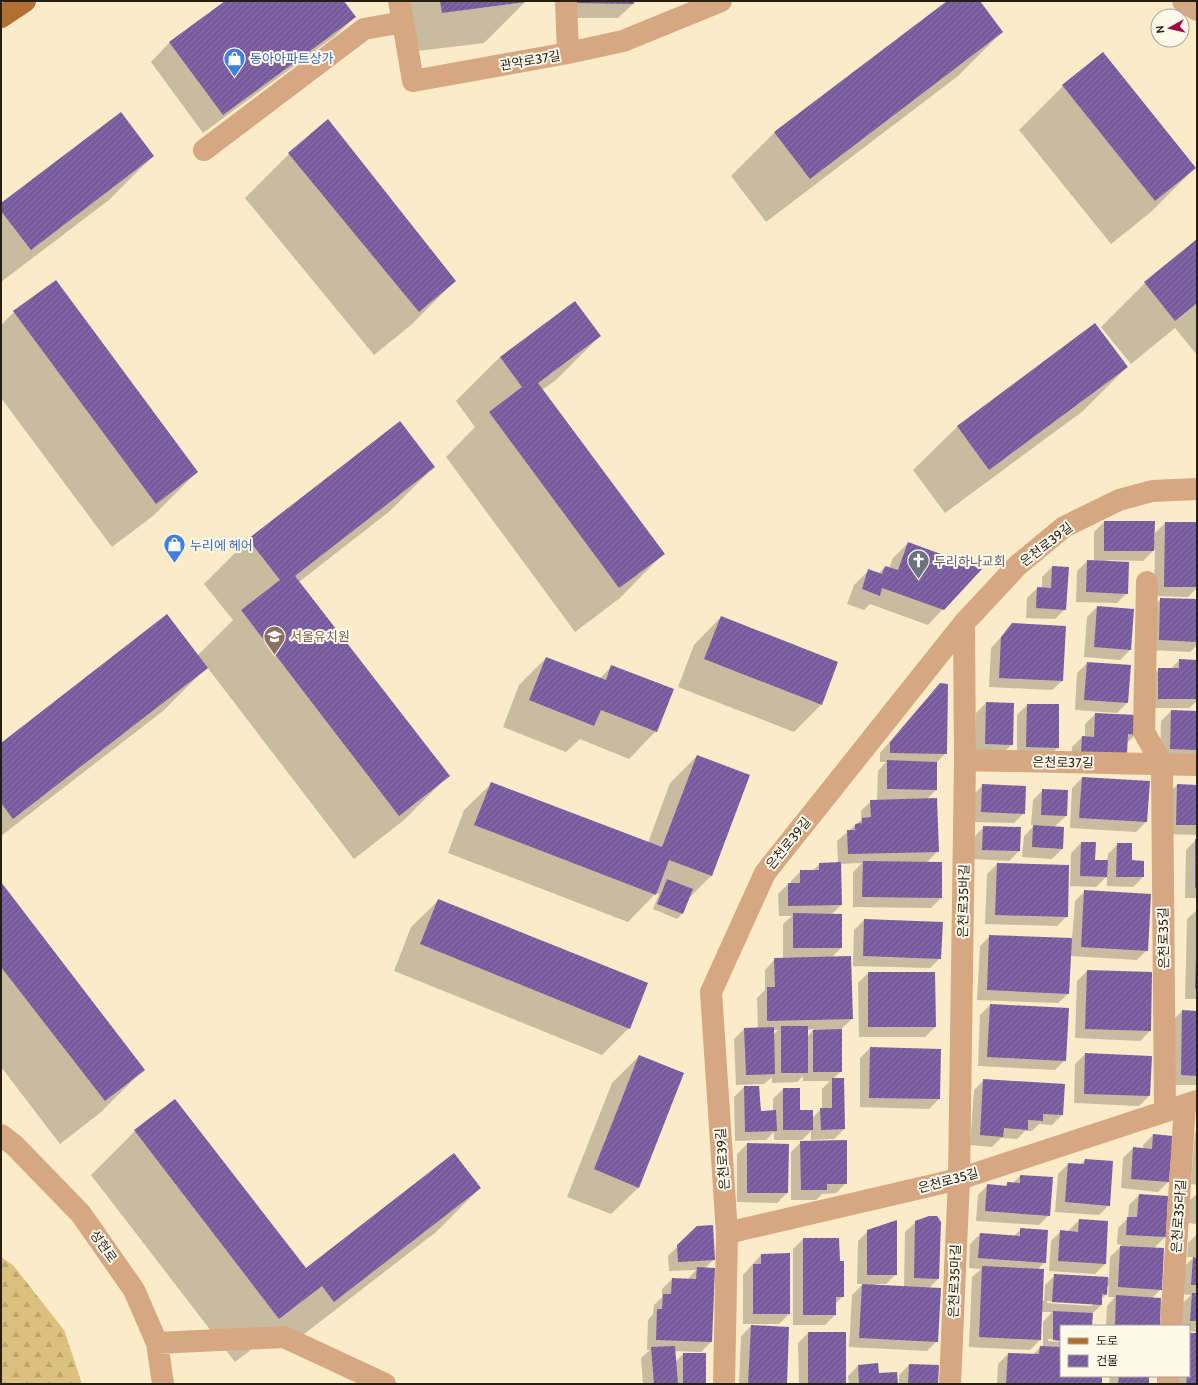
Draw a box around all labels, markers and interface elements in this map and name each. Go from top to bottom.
north arrow [1150,8,1190,48]
text: N [1153,25,1168,34]
shop icon: 동아아파트상가 [221,45,247,78]
street label: 관악로37길 [498,47,562,73]
place label: 동아아파트상가 [250,50,334,66]
street label: 은천로39길 [1017,519,1075,569]
shop icon: 누리에 헤어 [161,532,187,565]
place label: 누리에 헤어 [190,537,253,553]
church icon: 두리하나교회 [905,548,931,581]
place label: 두리하나교회 [934,553,1006,569]
school or university icon: 서울유치원 [262,623,288,656]
place label: 서울유치원 [290,628,350,644]
street label: 은천로37길 [1032,753,1094,771]
street label: 은천로39길 [762,814,814,872]
street label: 은천로35바길 [954,864,972,938]
street label: 은천로35길 [1154,907,1172,969]
street label: 은천로39길 [712,1127,732,1191]
street label: 은천로35길 [916,1164,980,1196]
street label: 은천로35라길 [1167,1179,1189,1253]
street label: 성현로 [87,1227,121,1265]
street label: 은천로35마길 [945,1244,963,1318]
legend [1060,1325,1190,1377]
text: 도로 [1096,1333,1118,1348]
text: 건물 [1096,1353,1118,1368]

